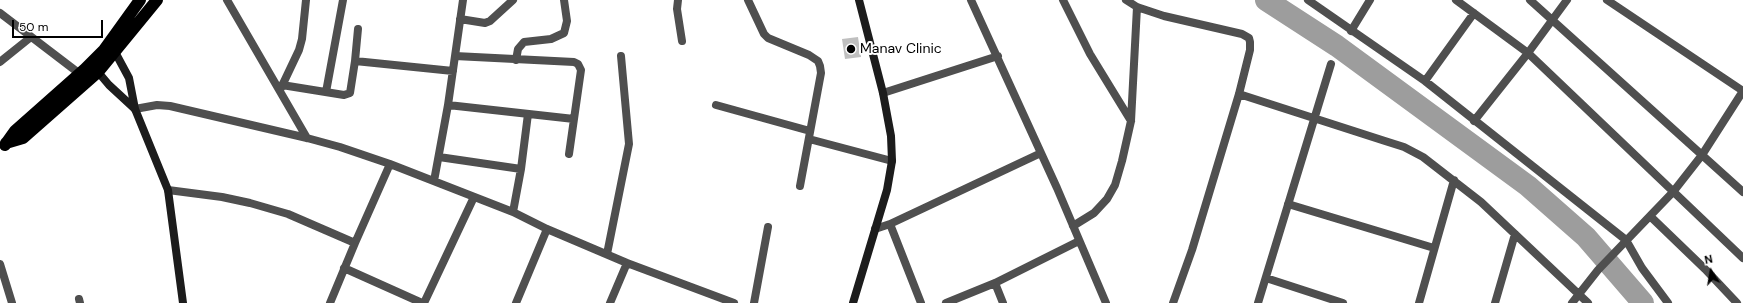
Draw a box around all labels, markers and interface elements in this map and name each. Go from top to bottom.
scale bar [14,12,105,38]
text: 50 m [19,19,48,35]
place label: Manav Clinic [860,41,942,57]
marker: Manav Clinic [845,43,857,55]
north arrow [1691,251,1731,291]
text: N [1703,252,1714,267]

